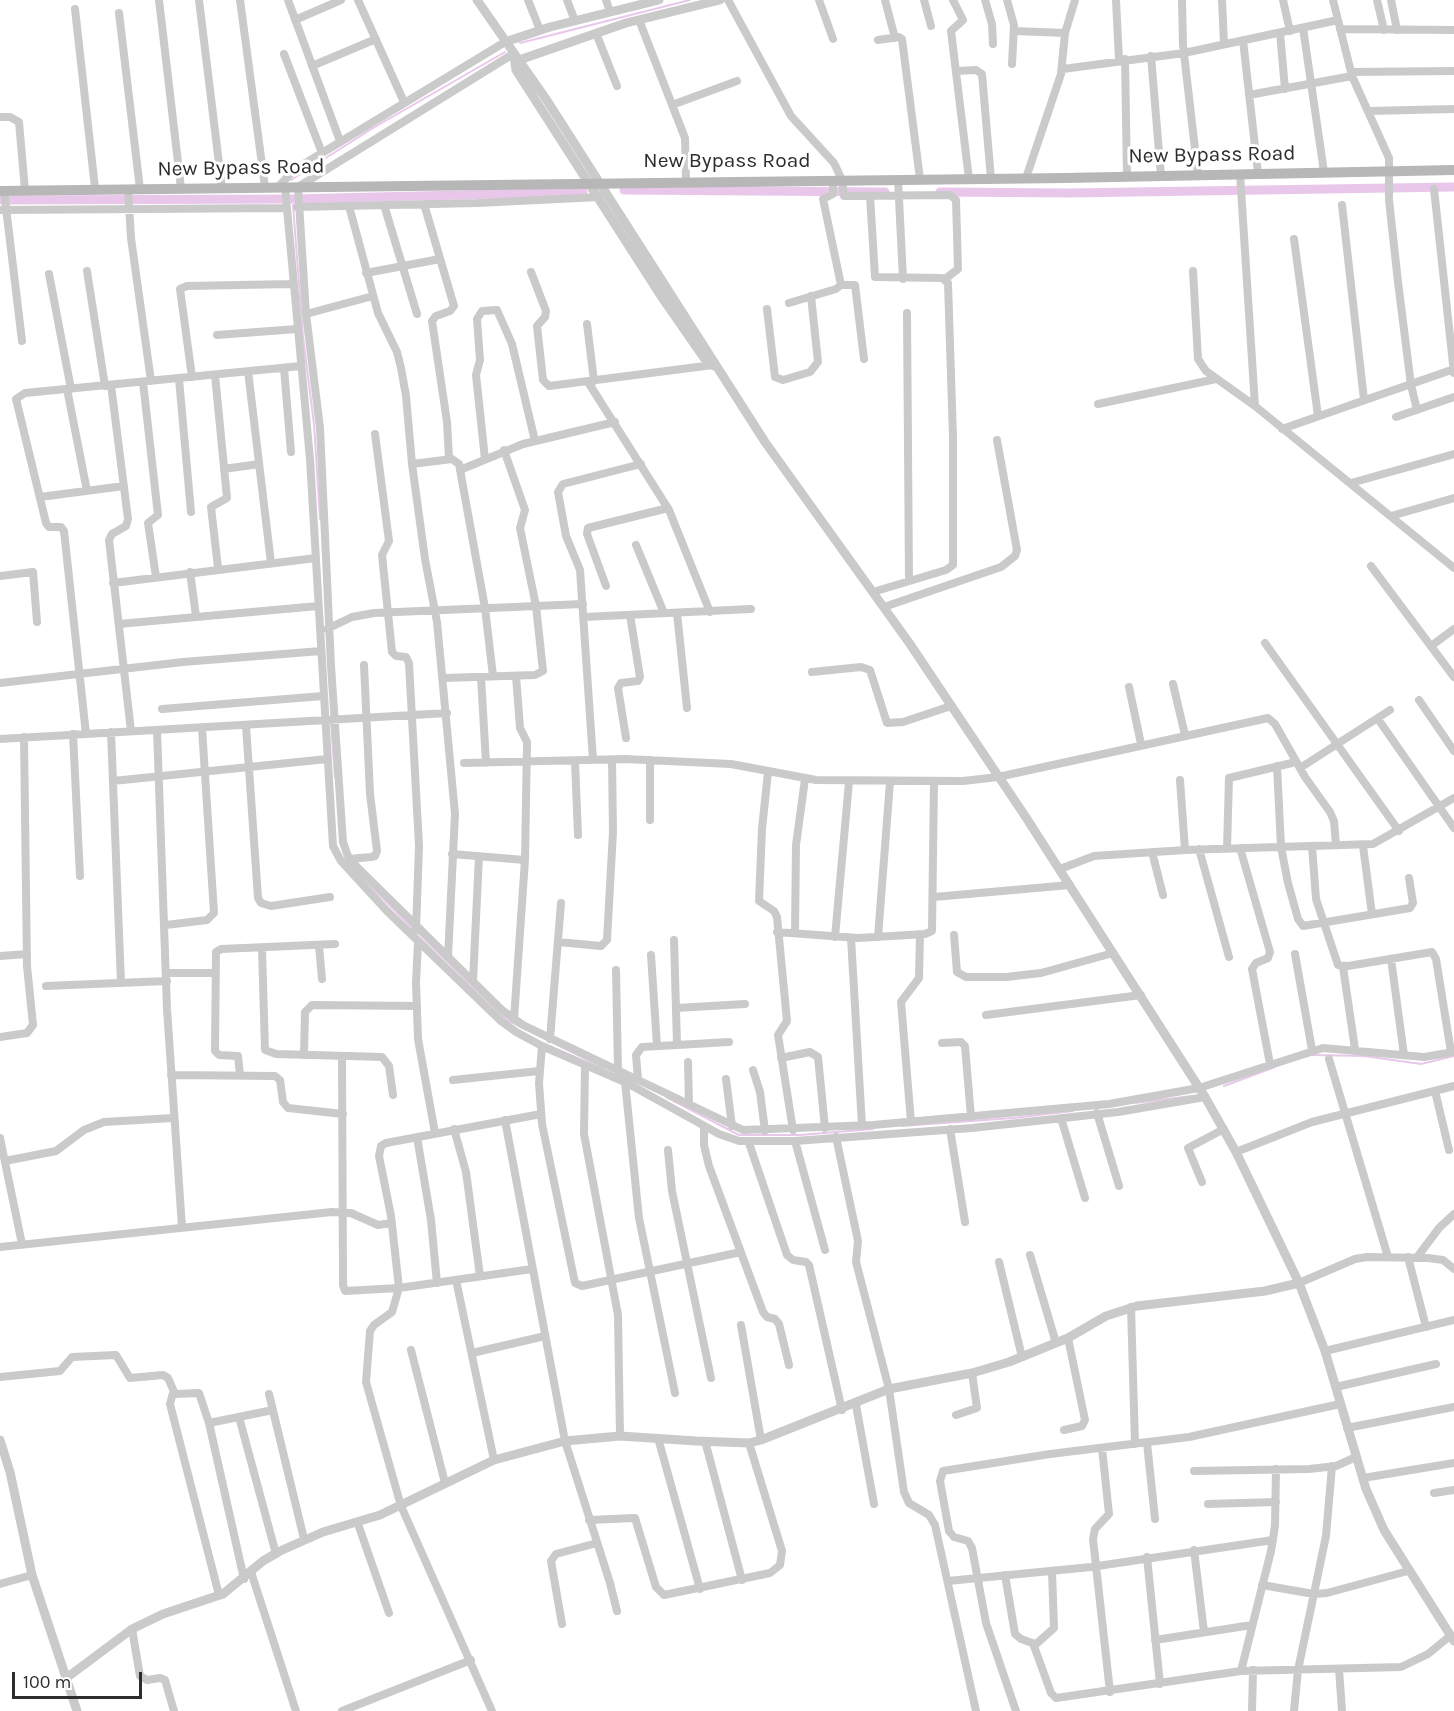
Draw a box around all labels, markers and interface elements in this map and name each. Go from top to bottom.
street label: New Bypass Road [1128,141,1296,169]
street label: New Bypass Road [643,148,811,174]
street label: New Bypass Road [157,154,325,182]
scale bar [15,1660,146,1698]
text: 100 m [23,1671,71,1693]

